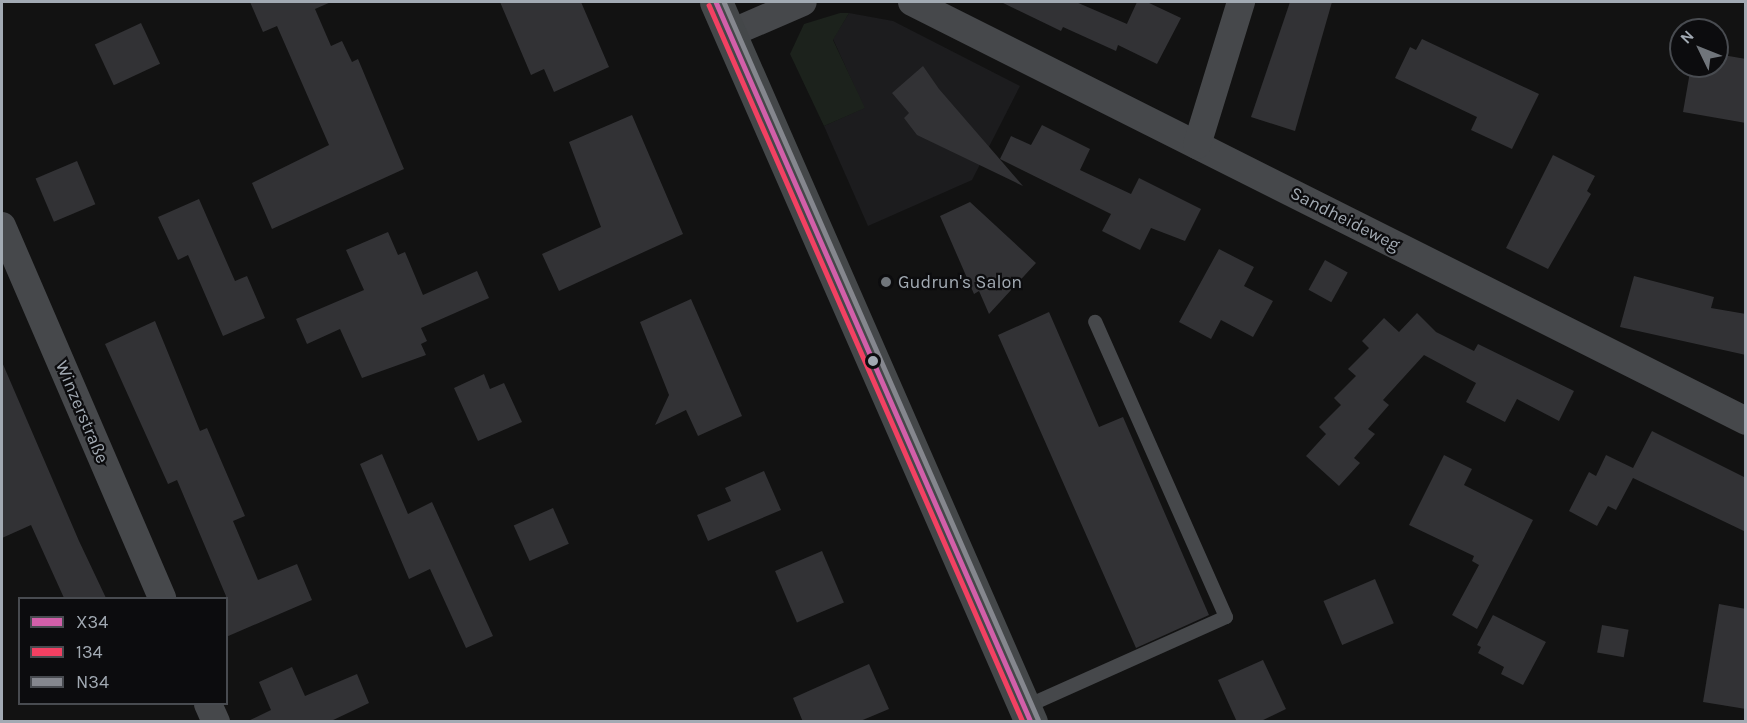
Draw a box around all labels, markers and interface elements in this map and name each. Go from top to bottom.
north arrow [1669,18,1729,78]
text: N [1676,26,1698,47]
street label: Sandheideweg [1287,182,1403,256]
place label: Gudrun's Salon [898,271,1022,293]
marker: Gudrun's Salon [879,275,893,289]
unlabelled marker [867,355,879,367]
street label: Winzerstraße [51,357,113,467]
legend [18,597,228,705]
text: X34 [76,611,108,633]
text: 134 [76,641,103,663]
text: N34 [76,671,109,693]

